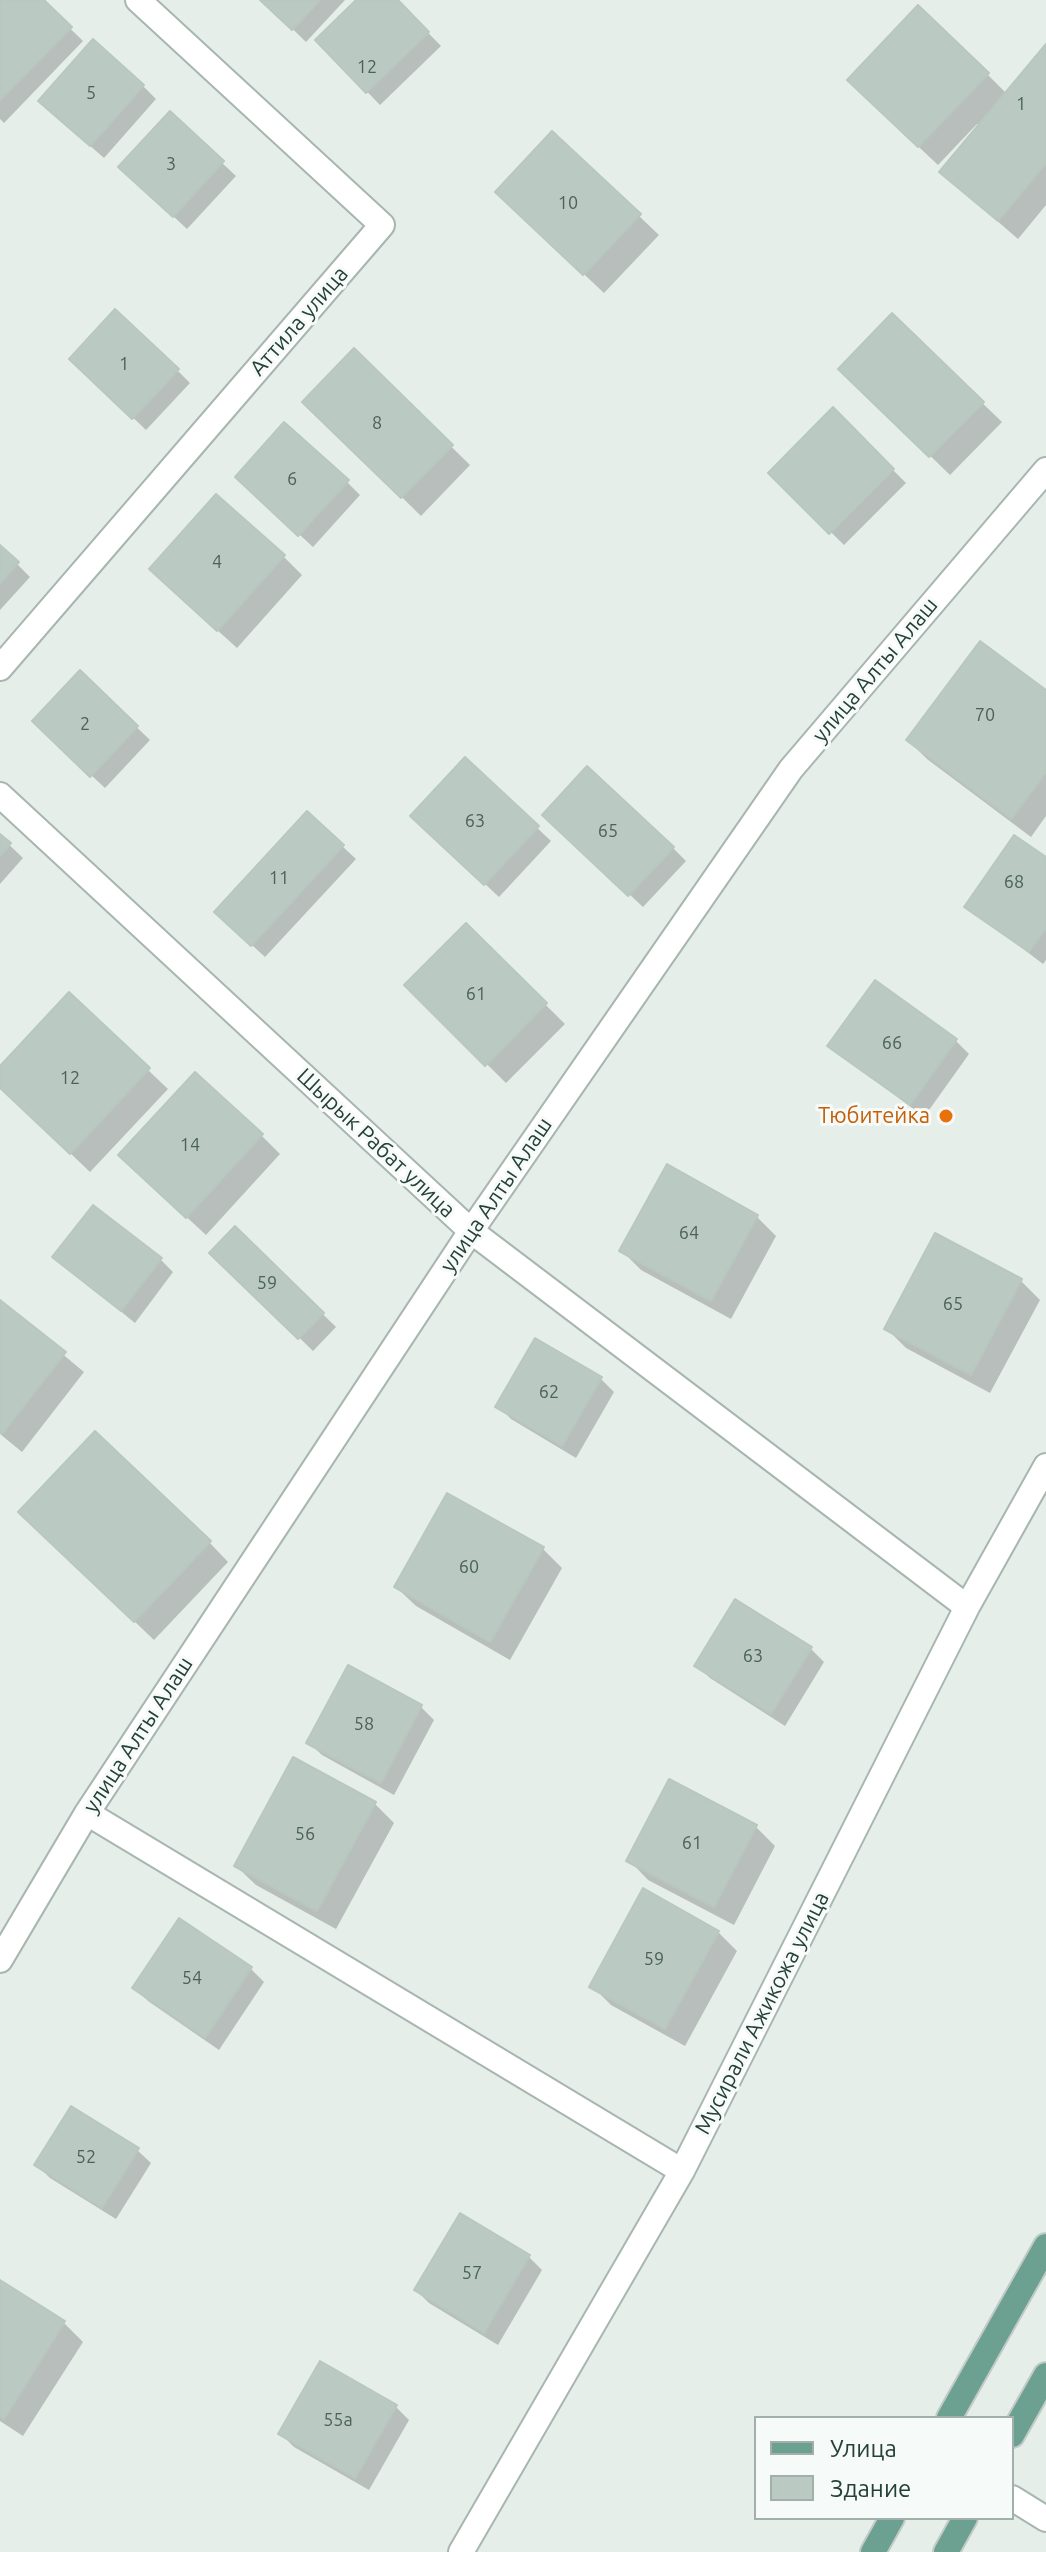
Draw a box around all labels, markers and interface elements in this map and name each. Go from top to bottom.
house number: 12 [357,56,377,78]
house number: 5 [86,82,96,104]
house number: 1 [1016,93,1026,115]
house number: 3 [166,153,176,175]
house number: 10 [558,192,578,214]
street label: Аттила улица [244,261,354,381]
house number: 1 [119,353,129,375]
house number: 8 [372,412,382,434]
house number: 6 [287,468,297,490]
house number: 4 [212,551,222,573]
street label: улица Алты Алаш [807,592,943,748]
house number: 70 [975,704,995,726]
house number: 2 [80,713,90,735]
house number: 63 [465,810,485,832]
house number: 65 [598,820,618,842]
house number: 11 [269,867,289,889]
house number: 68 [1004,871,1024,893]
house number: 61 [466,983,486,1005]
house number: 66 [882,1032,902,1054]
street label: Шырык Рабат улица [291,1063,461,1223]
house number: 12 [60,1067,80,1089]
place label: Тюбитейка [818,1103,930,1129]
marker: Тюбитейка [937,1107,955,1125]
street label: улица Алты Алаш [434,1113,558,1277]
house number: 14 [180,1134,200,1156]
house number: 64 [679,1222,699,1244]
house number: 59 [257,1272,277,1294]
house number: 65 [943,1293,963,1315]
house number: 62 [539,1381,559,1403]
house number: 60 [459,1556,479,1578]
house number: 63 [743,1645,763,1667]
street label: улица Алты Алаш [78,1652,198,1818]
house number: 58 [354,1713,374,1735]
house number: 56 [295,1823,315,1845]
house number: 61 [682,1832,702,1854]
street label: Мусирали Ажикожа улица [689,1887,835,2139]
house number: 59 [644,1948,664,1970]
house number: 54 [182,1967,202,1989]
house number: 52 [76,2146,96,2168]
house number: 57 [462,2262,482,2284]
house number: 55а [323,2409,353,2431]
legend [754,2416,1014,2520]
text: Улица [830,2435,897,2462]
text: Здание [830,2475,911,2502]

